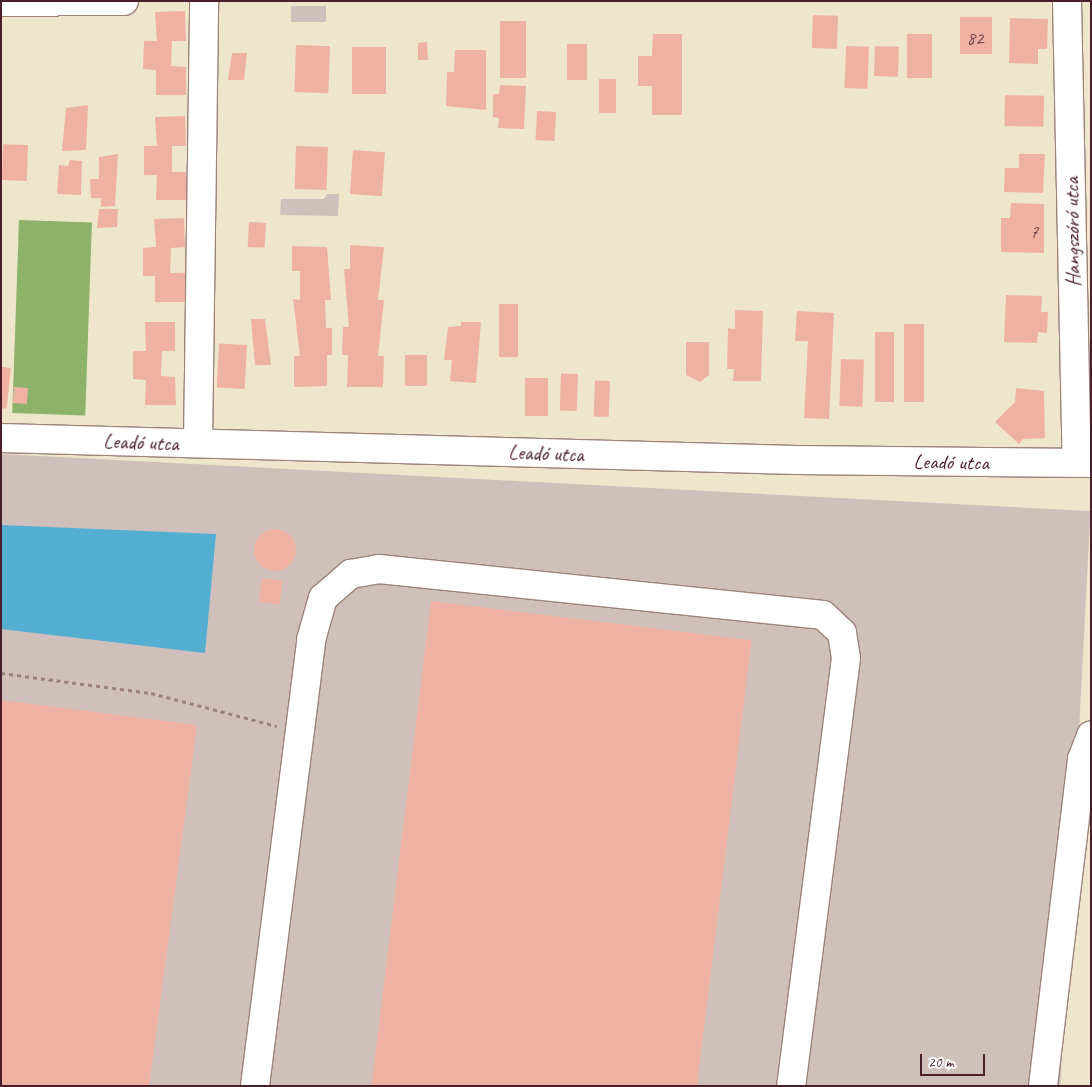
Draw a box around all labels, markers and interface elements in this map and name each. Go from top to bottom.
house number: 82 [966,28,984,50]
street label: Hangszóró utca [1058,177,1086,287]
house number: 7 [1030,222,1038,244]
street label: Leadó utca [103,428,179,456]
street label: Leadó utca [508,439,584,467]
street label: Leadó utca [913,449,989,475]
scale bar [922,1044,987,1076]
text: 20 m [928,1053,954,1072]

